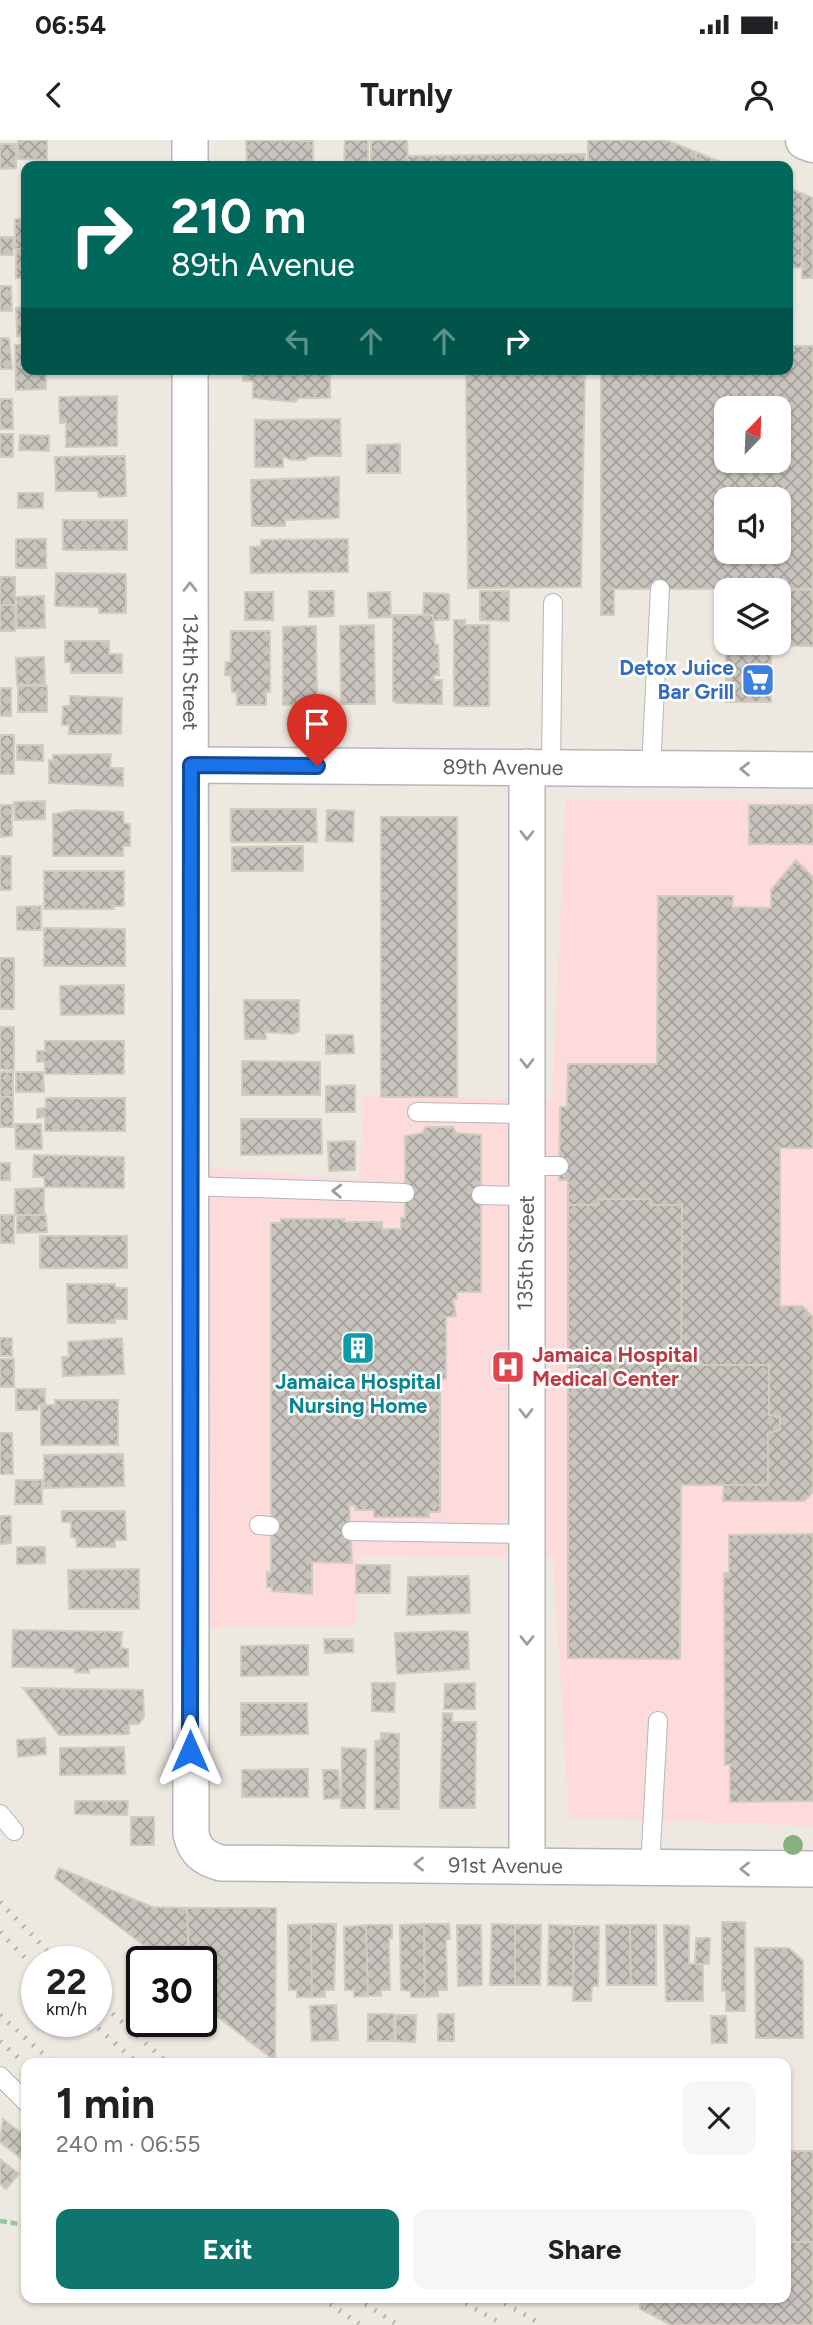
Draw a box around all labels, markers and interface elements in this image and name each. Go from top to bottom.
text: 06:54 [35,9,106,41]
icon: back [35,76,73,114]
text: Turnly [360,76,453,114]
icon: person [740,76,778,114]
text: 210 m [171,186,306,245]
icon: right [56,189,147,280]
text: 89th Avenue [171,246,355,284]
icon: left [279,322,317,360]
icon: ahead [352,322,390,360]
icon: ahead [425,322,463,360]
icon: right [498,322,536,360]
north arrow [714,396,791,472]
map controls [714,396,791,655]
button: sound [714,487,791,564]
button: layers [714,578,791,655]
one-way arrow [182,582,198,592]
street label: 134th Street [178,614,203,731]
place label: Detox Juice Bar Grill [619,655,734,704]
supermarket icon: Detox Juice Bar Grill [739,661,777,699]
pin [287,694,347,766]
icon: arrive [298,705,336,743]
street label: 89th Avenue [443,754,563,780]
one-way arrow [739,761,750,777]
one-way arrow [519,830,535,841]
one-way arrow [519,1058,535,1068]
one-way arrow [331,1183,342,1198]
street label: 135th Street [512,1195,539,1311]
building icon: Jamaica Hospital Nursing Home [339,1329,377,1367]
place label: Jamaica Hospital Medical Center [532,1342,698,1391]
hospital icon: Jamaica Hospital Medical Center [489,1348,527,1386]
place label: Jamaica Hospital Nursing Home [275,1369,441,1418]
one-way arrow [518,1408,534,1418]
one-way arrow [519,1635,535,1646]
position arrow [153,1714,227,1788]
street label: 91st Avenue [448,1852,563,1878]
one-way arrow [414,1856,424,1872]
one-way arrow [739,1861,750,1877]
speed limit sign: 30 [126,1946,217,2037]
text: 22 [46,1961,87,2003]
text: km/h [46,1998,87,2020]
text: 1 min [56,2078,155,2129]
button: close [682,2081,756,2155]
text: 240 m · 06:55 [56,2130,200,2158]
button: Exit [56,2209,399,2289]
button: Share [413,2209,756,2289]

